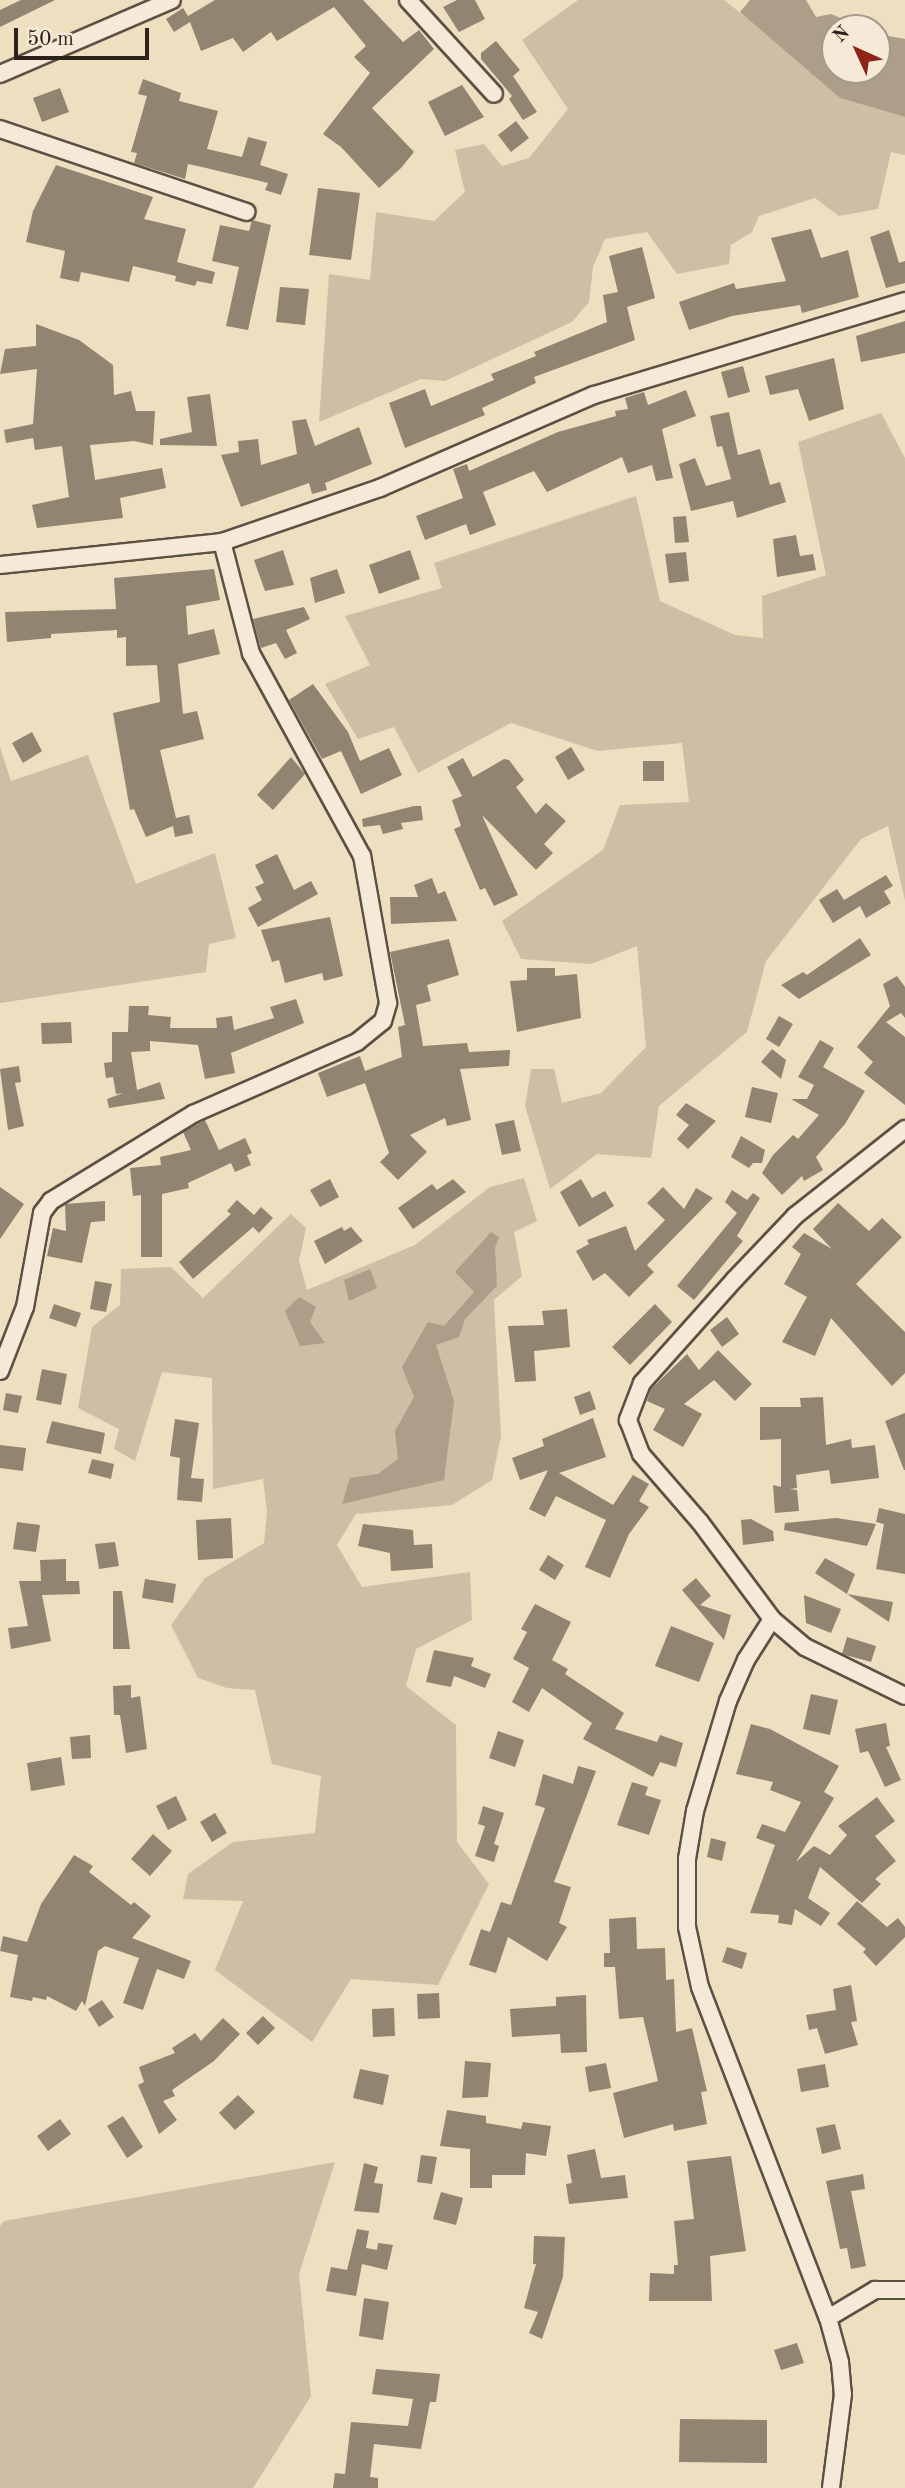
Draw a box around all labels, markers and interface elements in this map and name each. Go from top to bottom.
scale bar [18,14,152,58]
north arrow [821,14,891,84]
text: N [830,23,854,47]
text: 50 m [27,29,74,50]

